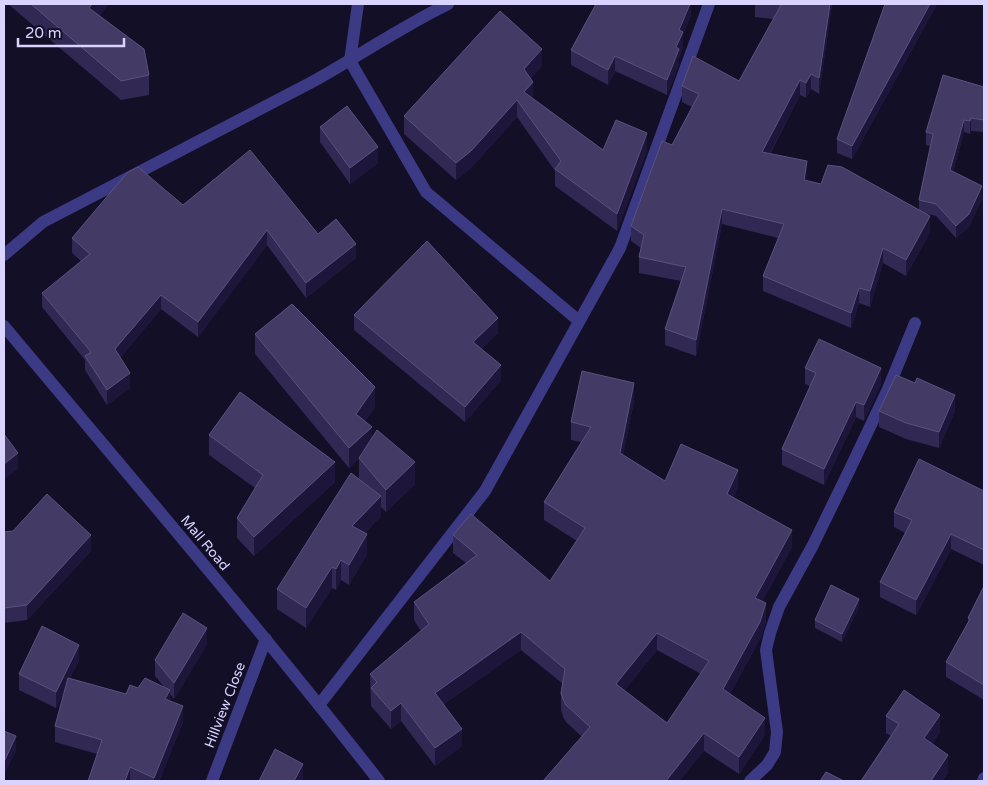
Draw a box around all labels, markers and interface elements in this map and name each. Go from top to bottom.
scale bar [18,15,124,47]
text: 20 m [25,24,62,42]
street label: Mall Road [177,512,233,574]
street label: Hillview Close [201,660,249,750]

